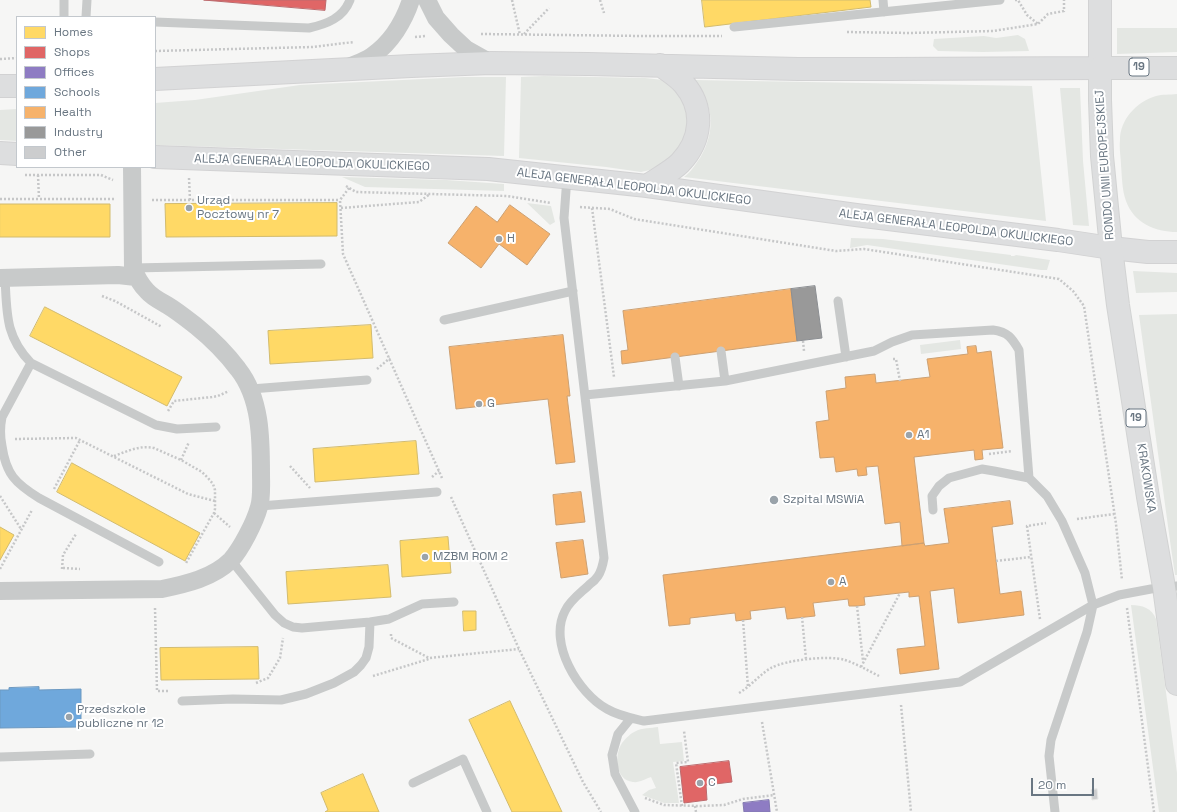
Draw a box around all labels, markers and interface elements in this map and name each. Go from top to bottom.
legend [16,16,156,168]
text: Homes [54,24,93,40]
text: Shops [54,44,90,60]
road number: 19 [1129,58,1149,76]
text: Offices [54,64,94,80]
text: Schools [54,84,100,100]
street label: RONDO UNII EUROPEJSKIEJ [1093,89,1117,241]
text: Health [54,104,92,120]
text: Industry [54,124,103,140]
text: Other [54,144,87,160]
street label: ALEJA GENERAŁA LEOPOLDA OKULICKIEGO [194,152,430,174]
street label: ALEJA GENERAŁA LEOPOLDA OKULICKIEGO [516,165,752,209]
place label: Urząd Pocztowy nr 7 [197,194,279,222]
marker: Urząd Pocztowy nr 7 [184,203,194,213]
street label: ALEJA GENERAŁA LEOPOLDA OKULICKIEGO [838,206,1074,250]
place label: H [507,232,515,246]
marker: H [494,234,504,244]
place label: G [487,397,495,411]
marker: G [474,399,484,409]
road number: 19 [1126,409,1146,427]
place label: A1 [917,428,930,442]
marker: A1 [904,430,914,440]
street label: KRAKOWSKA [1133,442,1159,514]
place label: Szpital MSWiA [783,493,864,507]
marker: Szpital MSWiA [768,494,780,506]
place label: MZBM ROM 2 [433,550,508,564]
marker: MZBM ROM 2 [420,552,430,562]
place label: A [839,575,847,589]
marker: A [826,577,836,587]
place label: Przedszkole publiczne nr 12 [77,703,164,731]
marker: Przedszkole publiczne nr 12 [64,712,74,722]
scale bar [1033,770,1096,796]
place label: C [708,776,716,790]
text: 20 m [1038,777,1066,793]
marker: C [695,778,705,788]

